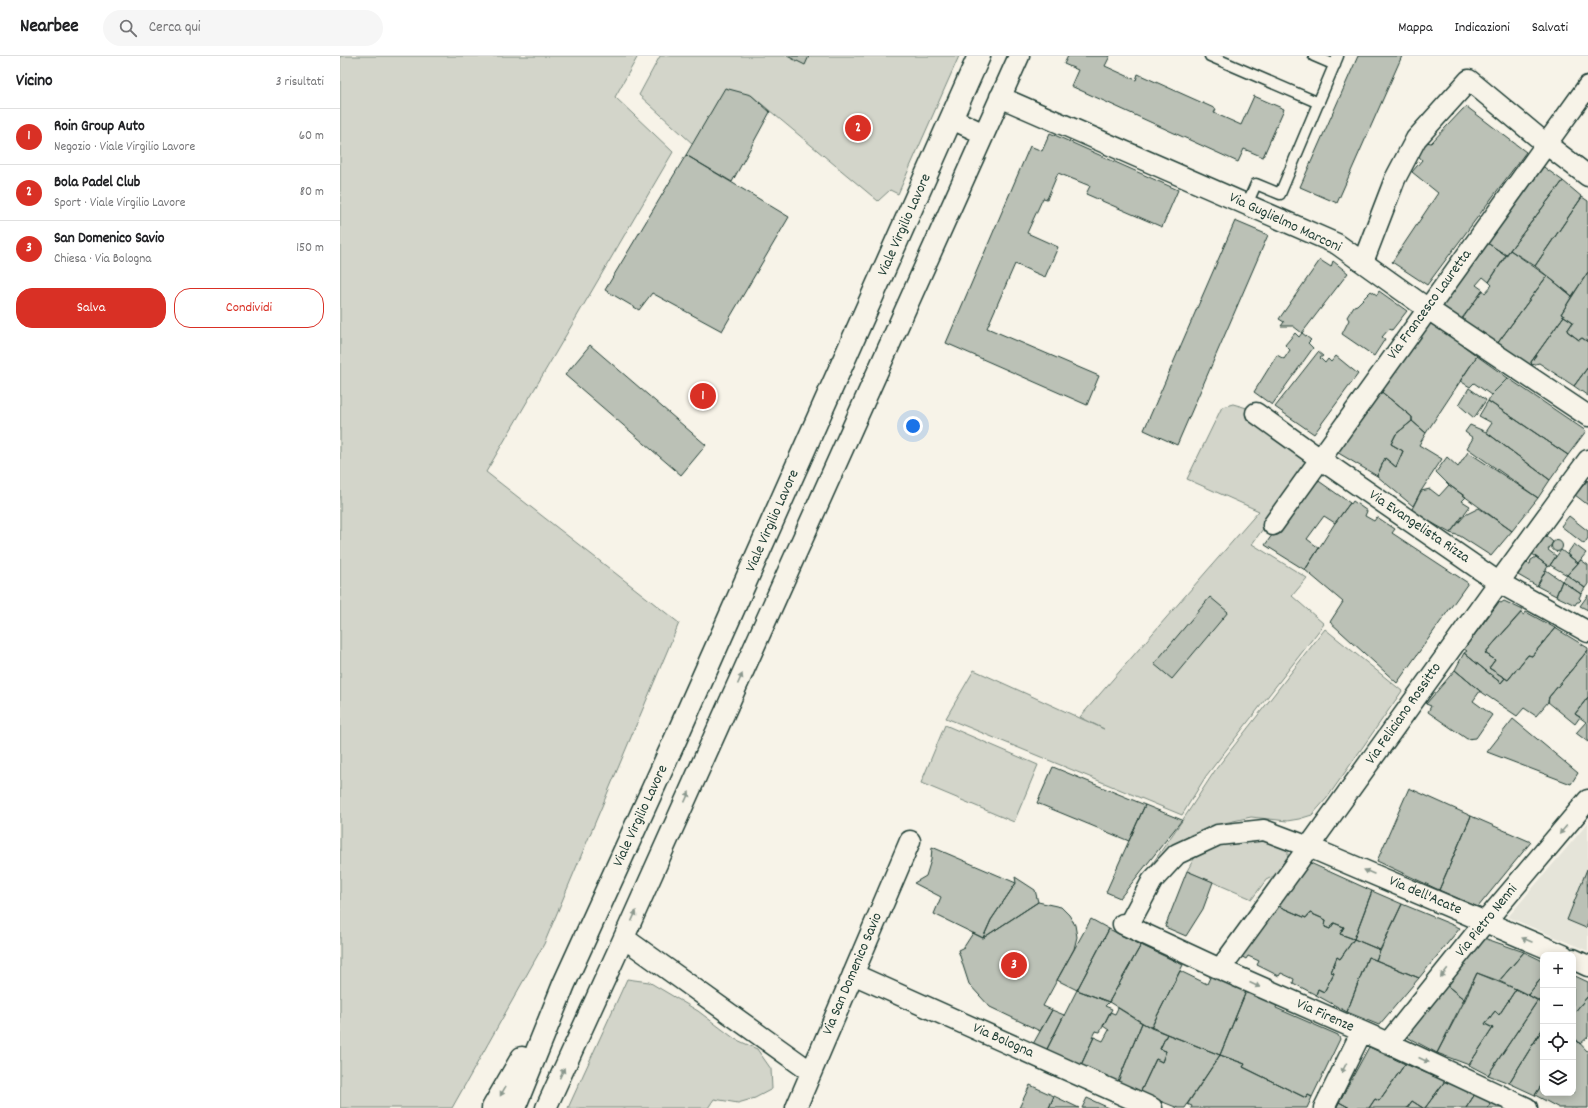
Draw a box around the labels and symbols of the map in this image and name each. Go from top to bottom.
pin: 2 [845,113,871,143]
street label: Viale Virgilio Lavore [873,170,938,280]
street label: Via Guglielmo Marconi [1225,187,1345,259]
street label: Via Francesco Lauretta [1382,245,1478,365]
pin: 1 [690,381,716,411]
your location [903,416,923,436]
street label: Viale Virgilio Lavore [741,466,806,576]
street label: Via Evangelista Rizza [1364,485,1475,570]
street label: Via Feliciano Rossitto [1361,658,1448,769]
one-way arrow [737,673,743,684]
street label: Viale Virgilio Lavore [608,761,674,871]
one-way arrow [684,792,690,803]
one-way arrow [1558,824,1567,835]
one-way arrow [1362,869,1374,875]
street label: Via dell'Acate [1385,871,1465,921]
street label: Via Pietro Nenni [1451,880,1524,962]
street label: Via San Domenico Savio [817,909,889,1039]
one-way arrow [630,910,637,922]
one-way arrow [1521,936,1533,943]
pin: 3 [1001,950,1027,980]
one-way arrow [1440,968,1449,978]
one-way arrow [1250,982,1261,988]
street label: Via Firenze [1293,993,1358,1039]
street label: Via Bologna [969,1018,1038,1065]
one-way arrow [1418,1057,1429,1063]
one-way arrow [1341,1062,1347,1073]
one-way arrow [559,1067,565,1078]
one-way arrow [500,1085,507,1097]

